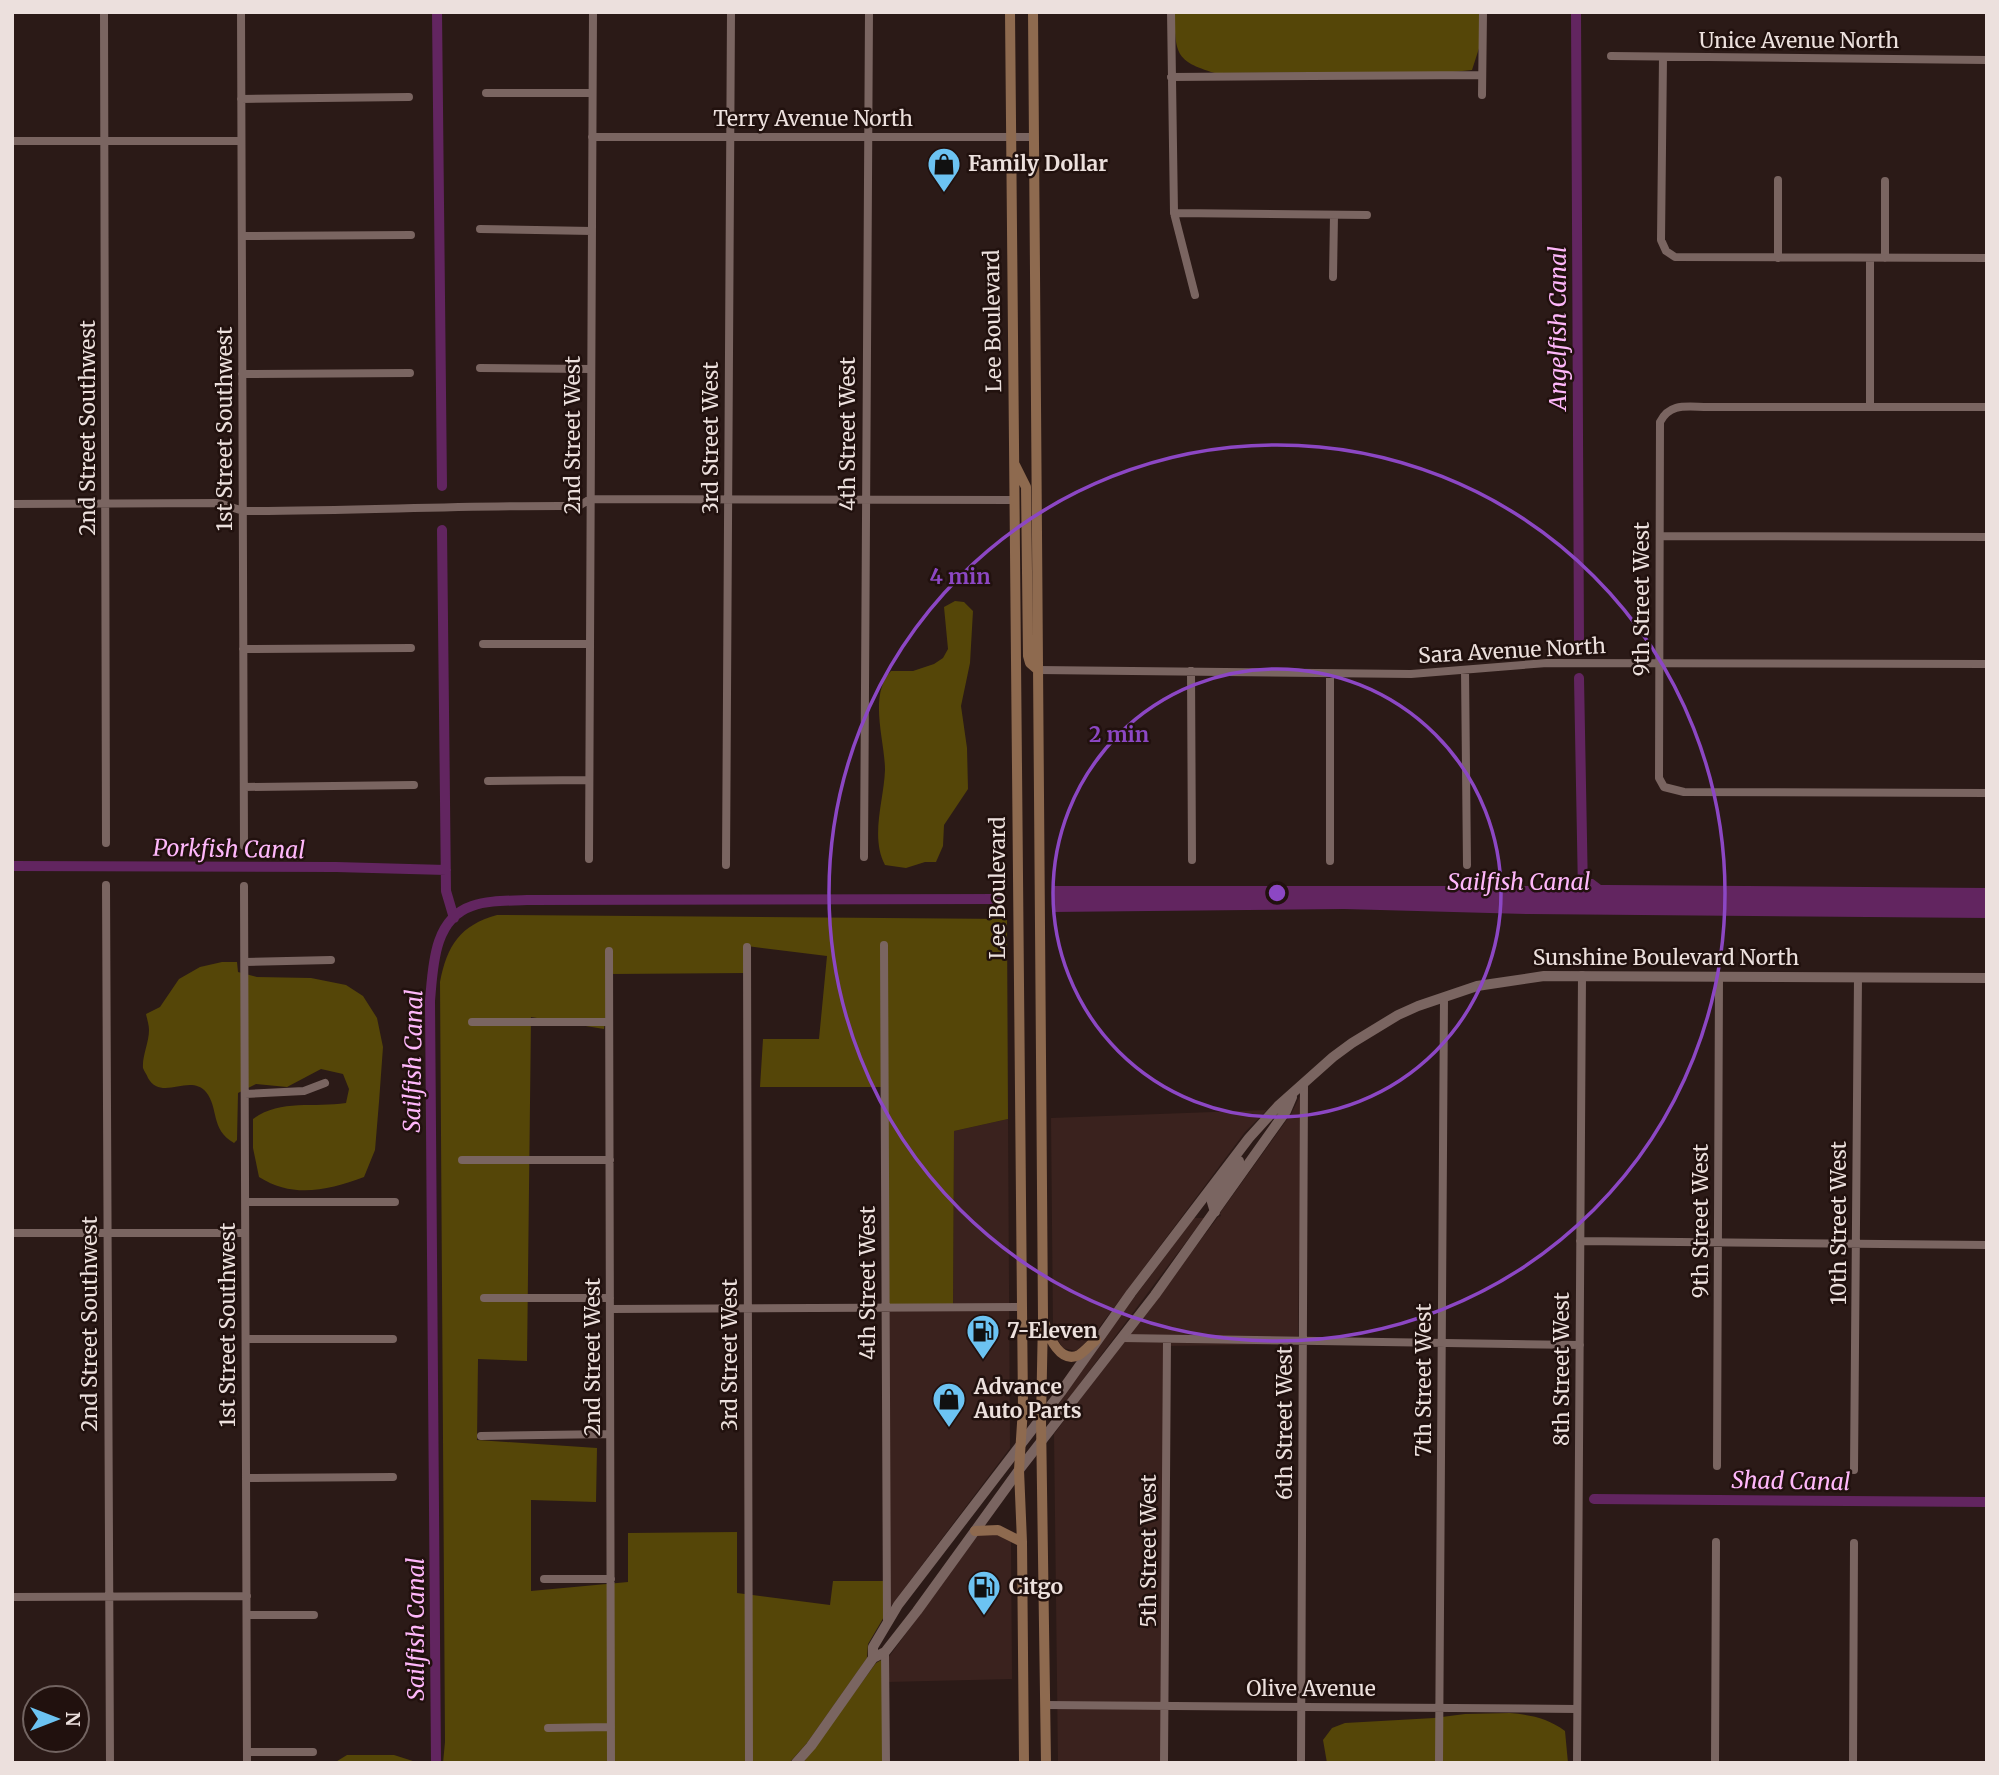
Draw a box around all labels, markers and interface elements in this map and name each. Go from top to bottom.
street label: Unice Avenue North [1699,27,1899,54]
street label: Terry Avenue North [713,105,913,132]
shop icon: Family Dollar [925,145,963,194]
place label: Family Dollar [968,150,1108,177]
water label: Angelfish Canal [1543,246,1572,412]
street label: Lee Boulevard [978,249,1007,393]
street label: 2nd Street Southwest [74,320,101,536]
street label: 1st Street Southwest [211,327,238,531]
street label: 2nd Street West [559,356,586,514]
street label: 4th Street West [834,357,861,511]
street label: 3rd Street West [697,362,724,514]
street label: 9th Street West [1628,522,1655,676]
text: 4 min [930,563,990,590]
street label: Sara Avenue North [1417,632,1607,669]
text: 2 min [1089,721,1149,748]
street label: Lee Boulevard [984,816,1011,959]
water label: Porkfish Canal [153,833,305,864]
water label: Sailfish Canal [1447,867,1591,896]
centre of rings [1265,881,1289,905]
street label: Sunshine Boulevard North [1533,944,1799,971]
water label: Sailfish Canal [397,989,428,1133]
street label: 10th Street West [1825,1141,1852,1305]
street label: 9th Street West [1687,1144,1714,1298]
street label: 4th Street West [854,1206,881,1360]
street label: 2nd Street Southwest [76,1216,103,1432]
street label: 1st Street Southwest [214,1223,241,1427]
street label: 2nd Street West [579,1278,606,1436]
street label: 3rd Street West [716,1279,743,1431]
street label: 8th Street West [1548,1292,1575,1446]
street label: 7th Street West [1410,1303,1437,1457]
fuel station icon: 7-Eleven [964,1312,1002,1361]
place label: 7-Eleven [1007,1317,1097,1344]
street label: 6th Street West [1271,1346,1298,1500]
place label: Advance Auto Parts [973,1373,1082,1424]
shop icon: Advance Auto Parts [930,1380,968,1429]
water label: Shad Canal [1731,1465,1851,1496]
street label: 5th Street West [1135,1474,1162,1628]
water label: Sailfish Canal [401,1557,430,1701]
fuel station icon: Citgo [965,1568,1003,1617]
place label: Citgo [1009,1573,1063,1600]
street label: Olive Avenue [1246,1675,1376,1702]
north arrow [21,1684,91,1754]
text: N [61,1711,85,1727]

